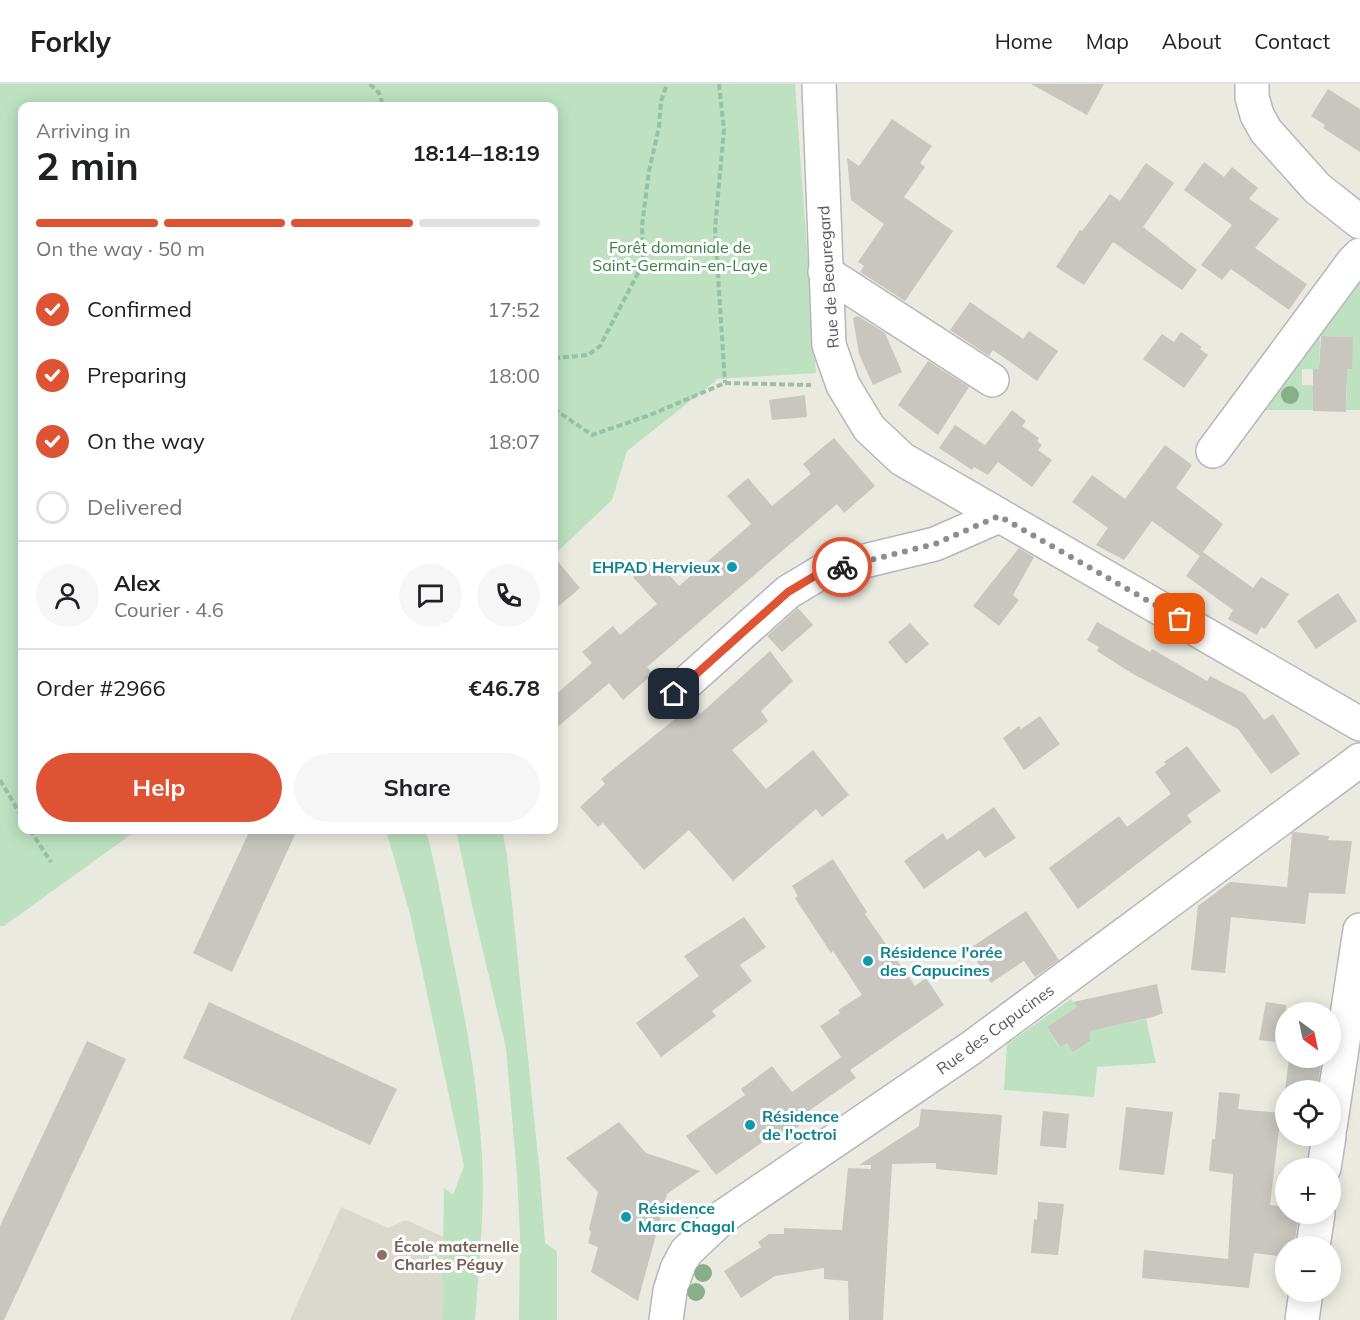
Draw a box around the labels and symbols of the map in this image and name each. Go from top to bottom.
street label: Rue de Beauregard [813,205,843,349]
park label: Forêt domaniale de Saint-Germain-en-Laye [592,237,768,275]
courier [812,537,872,597]
place label: EHPAD Hervieux [592,557,720,577]
marker: EHPAD Hervieux [725,560,739,574]
pin [1154,593,1205,644]
pin [648,668,699,719]
place label: Résidence l'orée des Capucines [880,942,1003,980]
marker: Résidence l'orée des Capucines [861,954,875,968]
street label: Rue des Capucines [932,980,1058,1078]
north arrow [1275,1002,1341,1068]
place label: Résidence de l'octroi [762,1106,839,1144]
marker: Résidence de l'octroi [743,1118,757,1132]
place label: Résidence Marc Chagal [638,1198,735,1236]
marker: Résidence Marc Chagal [619,1210,633,1224]
place label: École maternelle Charles Péguy [394,1236,519,1274]
marker: École maternelle Charles Péguy [375,1248,389,1262]

